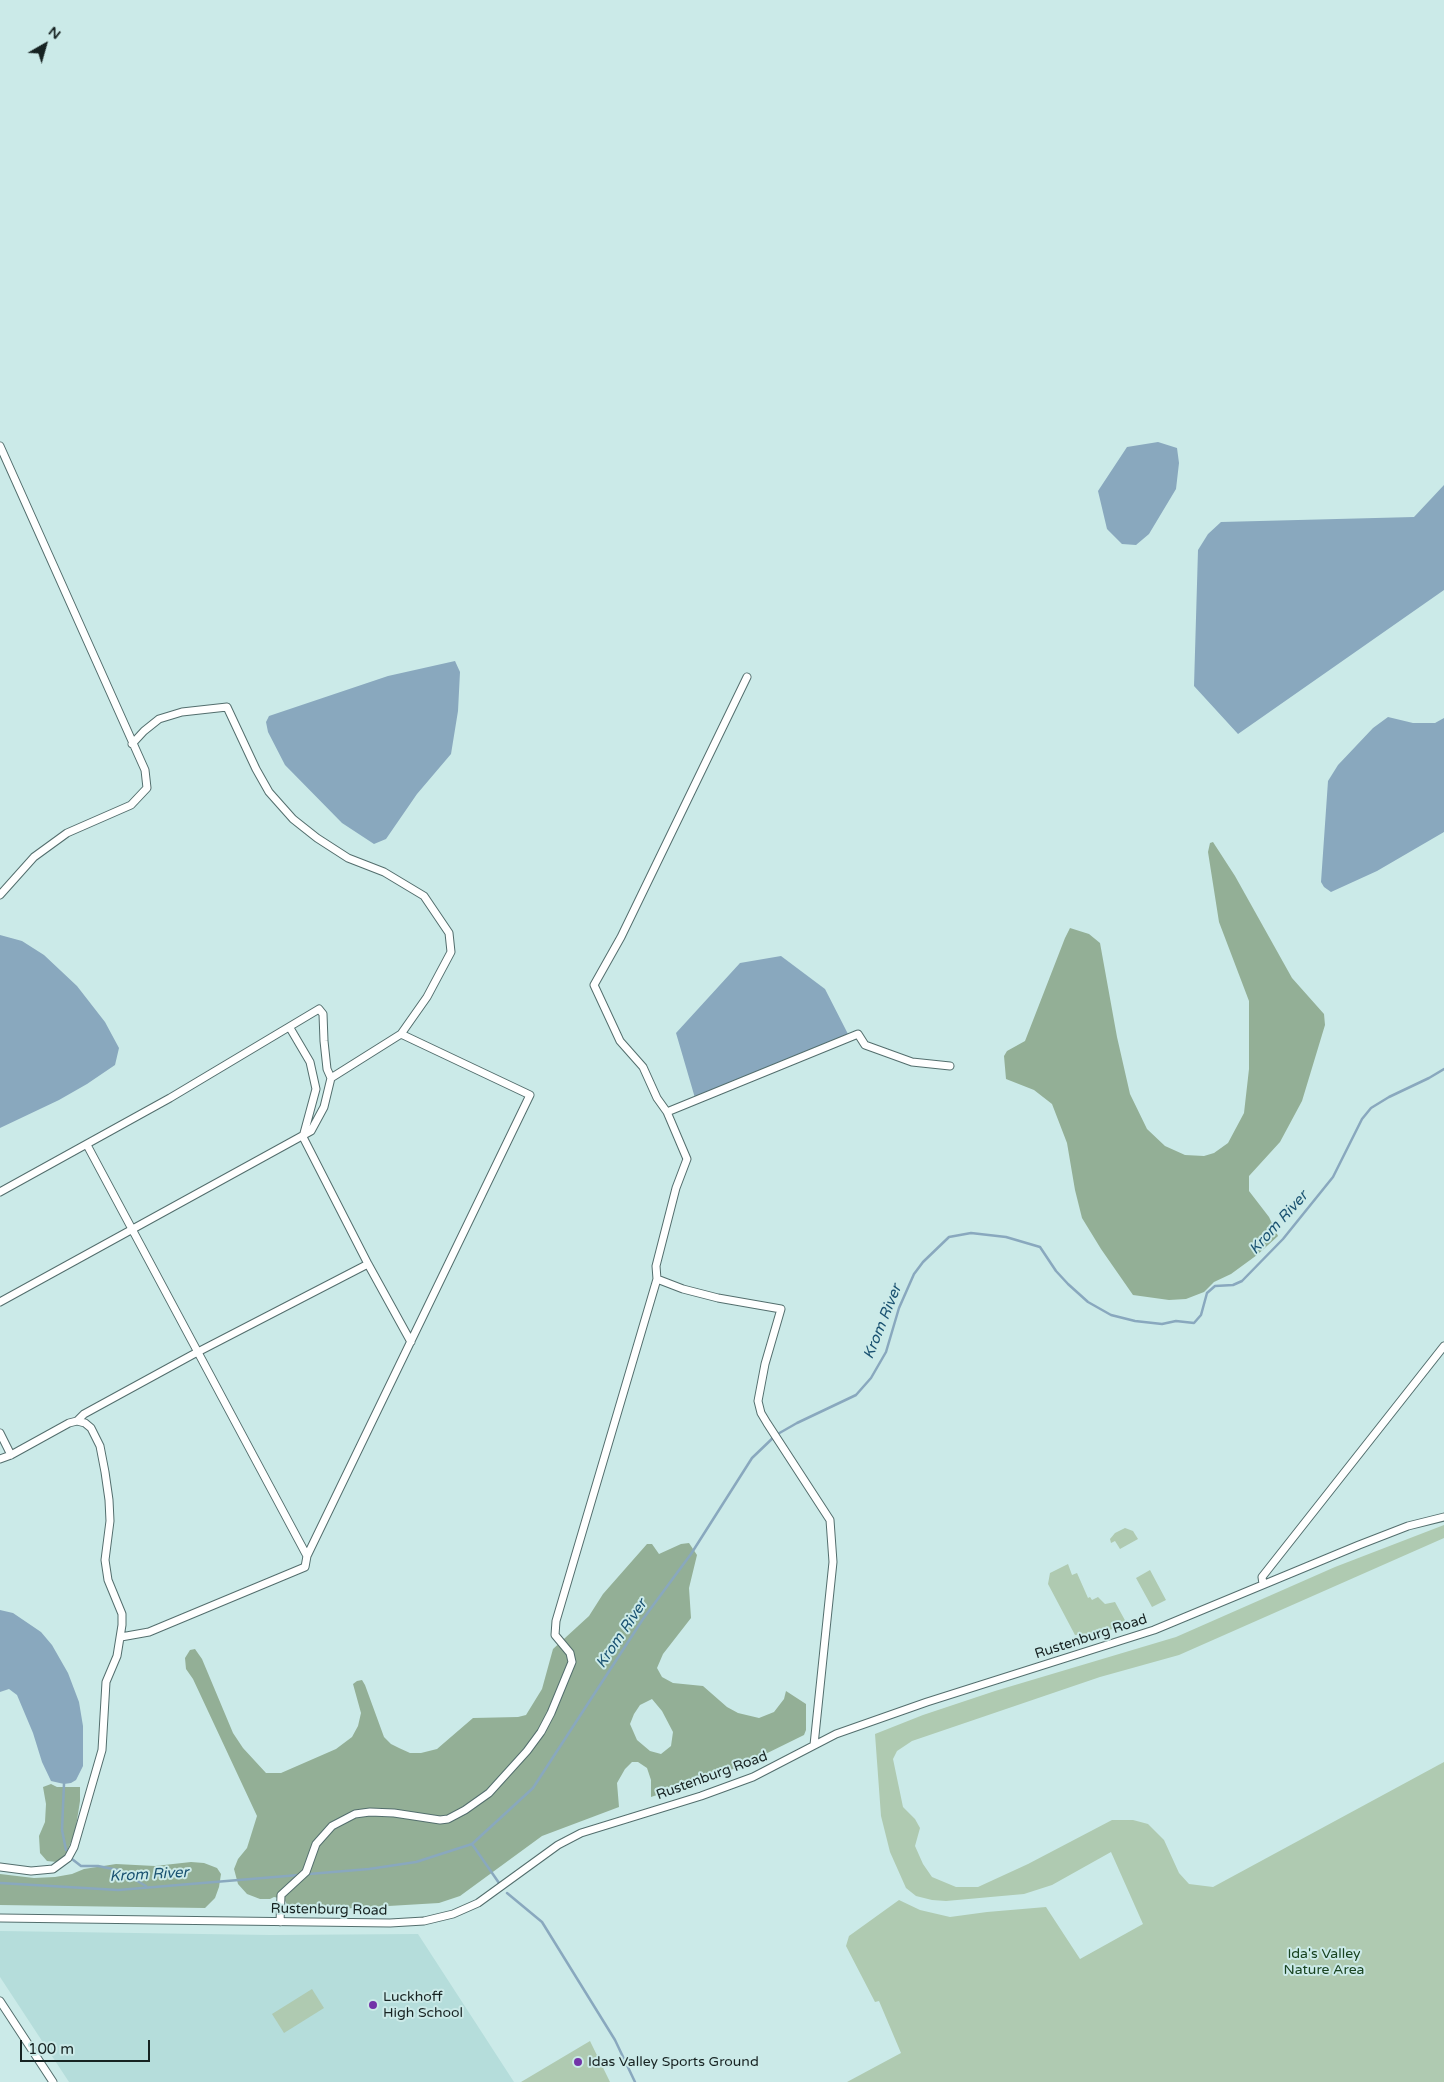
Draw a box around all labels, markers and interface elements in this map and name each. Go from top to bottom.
north arrow [20,20,70,70]
text: N [45,23,64,43]
water label: Krom River [1246,1188,1312,1258]
water label: Krom River [860,1282,906,1362]
water label: Krom River [592,1596,652,1672]
street label: Rustenburg Road [1033,1611,1149,1663]
street label: Rustenburg Road [654,1748,770,1804]
water label: Krom River [109,1864,189,1886]
street label: Rustenburg Road [270,1901,388,1919]
park label: Ida's Valley Nature Area [1284,1946,1364,1978]
place label: Luckhoff High School [383,1989,463,2021]
marker: Luckhoff High School [367,1999,379,2011]
scale bar [22,2030,152,2062]
text: 100 m [28,2040,74,2058]
place label: Idas Valley Sports Ground [588,2054,759,2070]
marker: Idas Valley Sports Ground [572,2056,584,2068]

